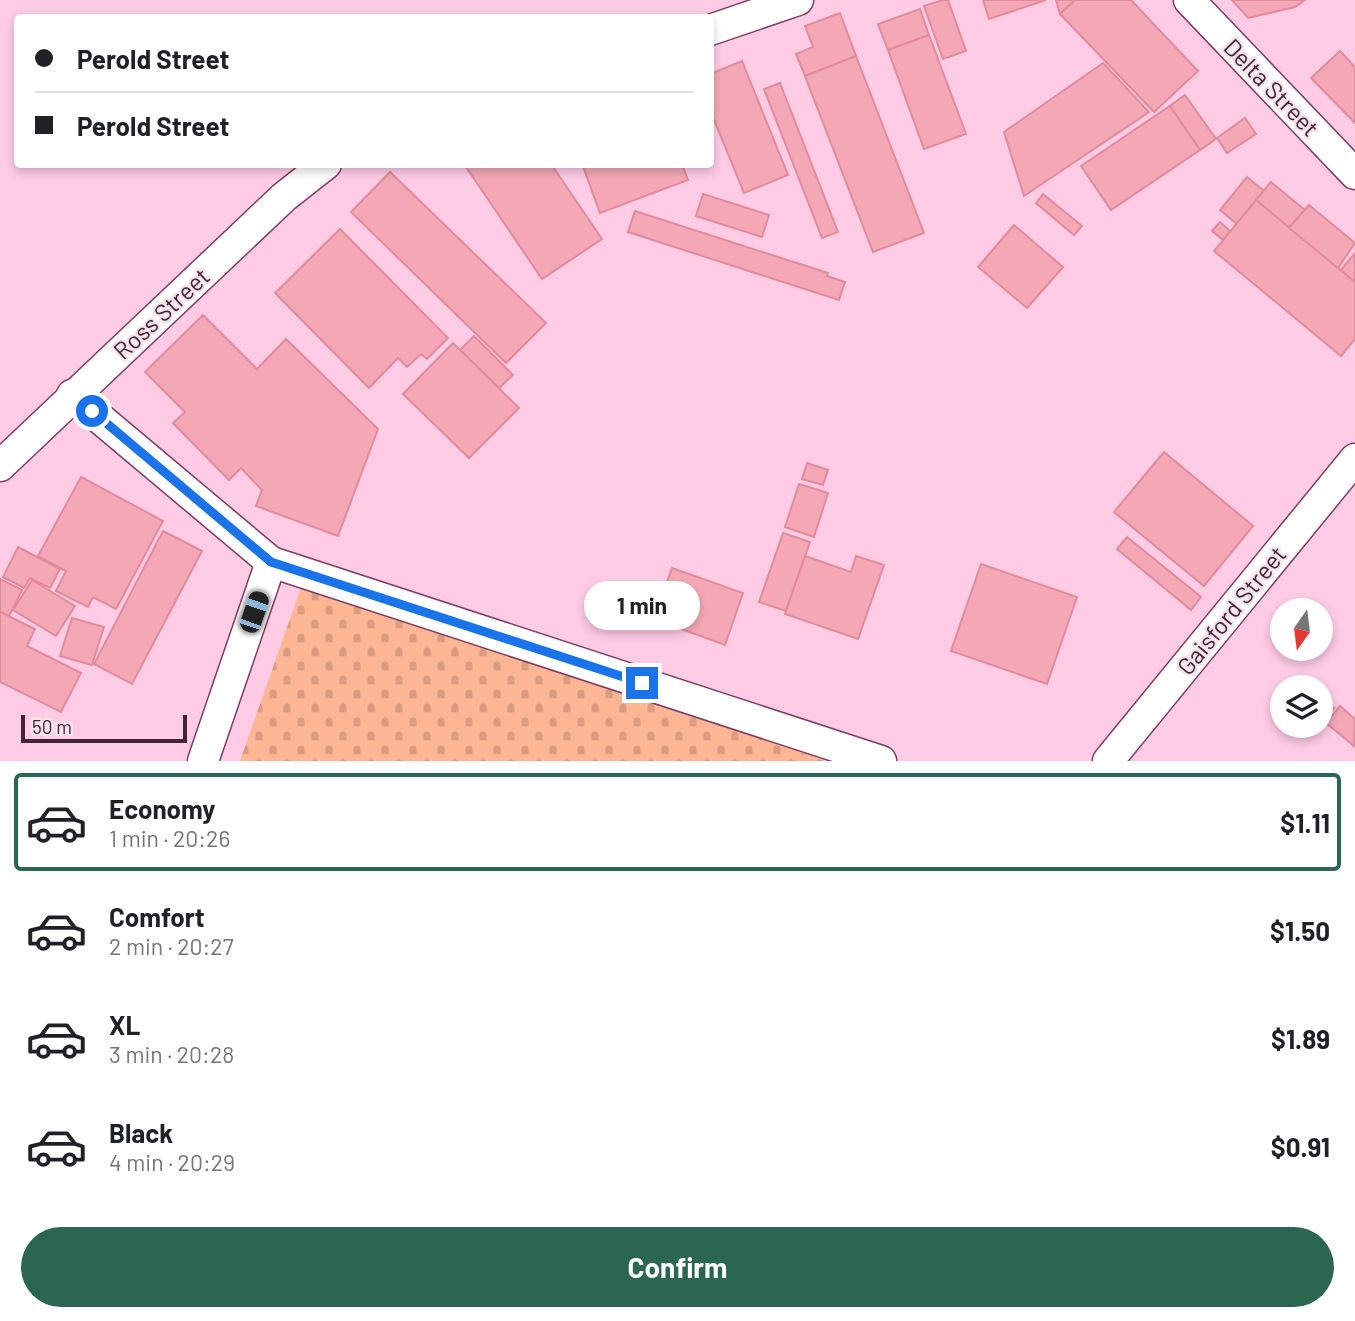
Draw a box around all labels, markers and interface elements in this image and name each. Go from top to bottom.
street label: Delta Street [1218,32,1326,142]
text: Perold Street [77,43,229,74]
text: Perold Street [77,110,229,141]
street label: Ross Street [107,261,215,365]
route start [76,395,108,427]
street label: Gaisford Street [1170,540,1292,680]
callout: 1 min [584,582,700,630]
car [238,589,271,635]
text: 1 min [617,591,667,619]
north arrow [1270,598,1334,662]
map controls [1270,598,1333,738]
route end [626,667,658,699]
button: layers [1270,675,1333,738]
scale bar [21,712,187,744]
text: 50 m [32,715,72,738]
icon: car [25,791,88,854]
text: Economy [109,793,215,824]
text: $1.11 [1280,807,1330,838]
text: 1 min · 20:26 [109,824,230,852]
icon: car [25,899,88,962]
text: Comfort [109,901,205,932]
text: $1.50 [1270,915,1330,946]
text: 2 min · 20:27 [109,932,234,960]
icon: car [25,1007,88,1070]
text: XL [109,1009,140,1040]
text: $1.89 [1271,1023,1330,1054]
text: 3 min · 20:28 [109,1040,234,1068]
icon: car [25,1115,88,1178]
text: Black [109,1117,173,1148]
text: $0.91 [1271,1131,1330,1162]
text: 4 min · 20:29 [109,1148,235,1176]
button: Confirm [21,1227,1334,1307]

